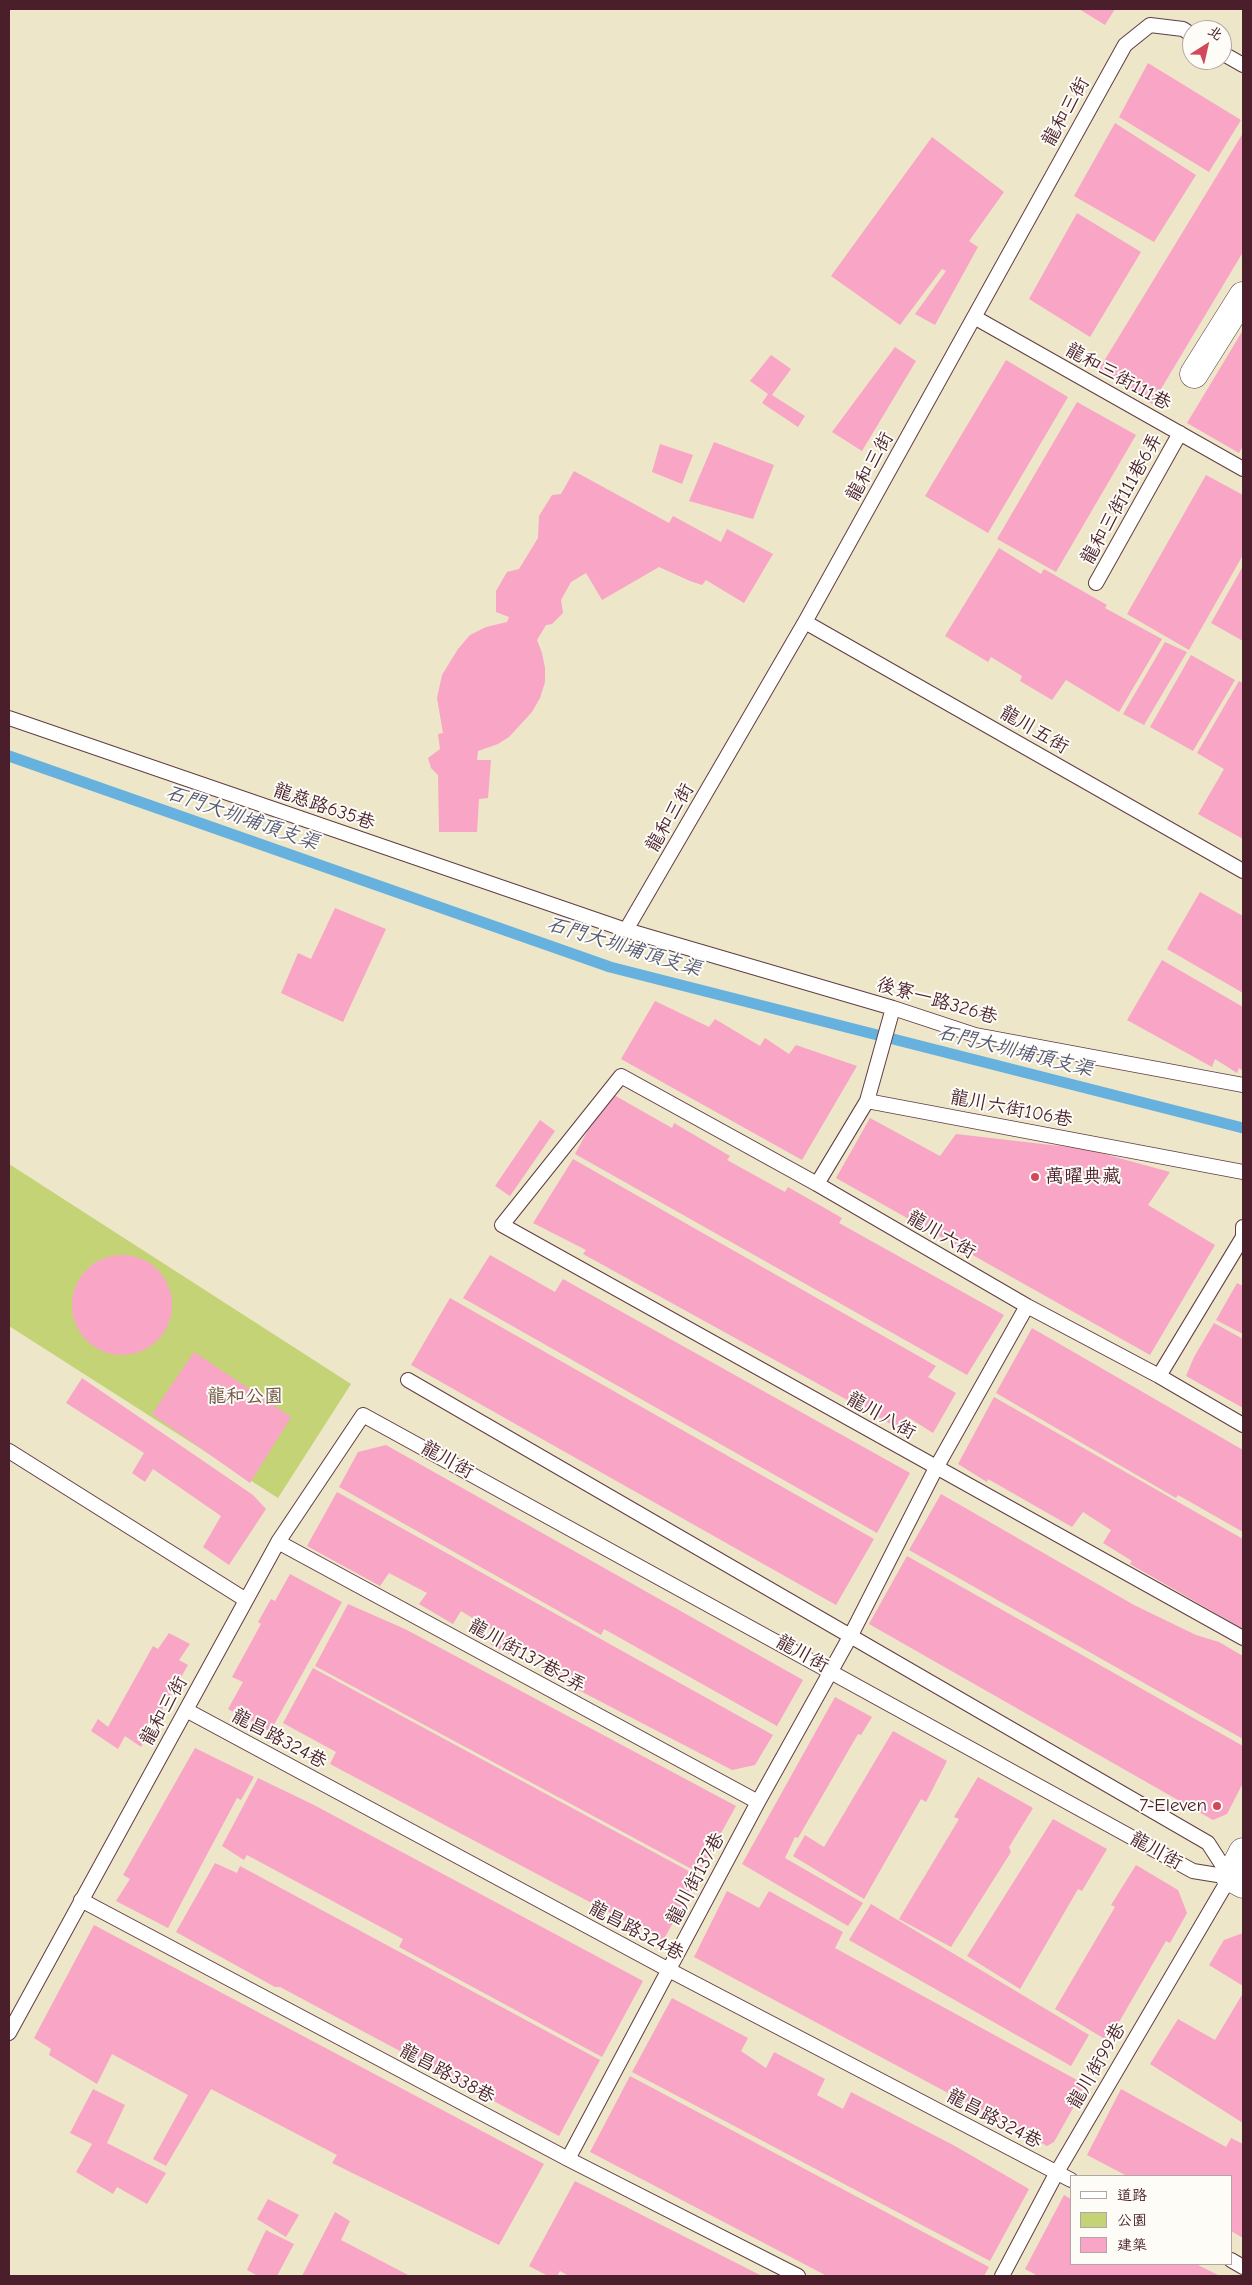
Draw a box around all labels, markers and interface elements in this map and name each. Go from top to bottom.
north arrow [1182,20,1232,70]
text: 北 [1205,22,1226,44]
street label: 龍和三街 [1038,73,1094,151]
street label: 龍和三街111巷 [1061,339,1175,415]
street label: 龍和三街 [842,428,898,506]
street label: 龍和三街111巷6弄 [1076,429,1168,569]
street label: 龍川五街 [995,701,1073,759]
street label: 龍慈路635巷 [270,779,378,835]
street label: 龍和三街 [641,779,699,857]
water label: 石門大圳埔頂支渠 [162,781,322,855]
water label: 石門大圳埔頂支渠 [544,912,704,982]
street label: 後寮一路326巷 [874,973,1000,1029]
water label: 石門大圳埔頂支渠 [934,1020,1096,1082]
street label: 龍川六街106巷 [948,1086,1074,1132]
place label: 萬曜典藏 [1045,1166,1121,1188]
marker: 萬曜典藏 [1029,1171,1041,1183]
street label: 龍川六街 [902,1206,980,1264]
park label: 龍和公園 [207,1386,283,1408]
street label: 龍川八街 [842,1388,920,1444]
street label: 龍川街 [417,1436,477,1484]
street label: 龍川街137巷2弄 [464,1614,590,1698]
street label: 龍川街 [772,1630,832,1678]
street label: 龍和三街 [136,1672,192,1750]
street label: 龍昌路324巷 [227,1704,331,1774]
place label: 7-Eleven [1139,1795,1207,1817]
marker: 7-Eleven [1211,1800,1223,1812]
street label: 龍川街 [1126,1827,1186,1875]
street label: 龍川街137巷 [662,1829,730,1929]
street label: 龍昌路324巷 [584,1896,688,1966]
street label: 龍川街99巷 [1063,2019,1131,2113]
street label: 龍昌路338巷 [395,2039,499,2109]
street label: 龍昌路324巷 [942,2084,1046,2154]
legend [1070,2175,1232,2265]
text: 道路 [1117,2186,1147,2204]
text: 公園 [1117,2211,1147,2229]
text: 建築 [1117,2236,1147,2254]

